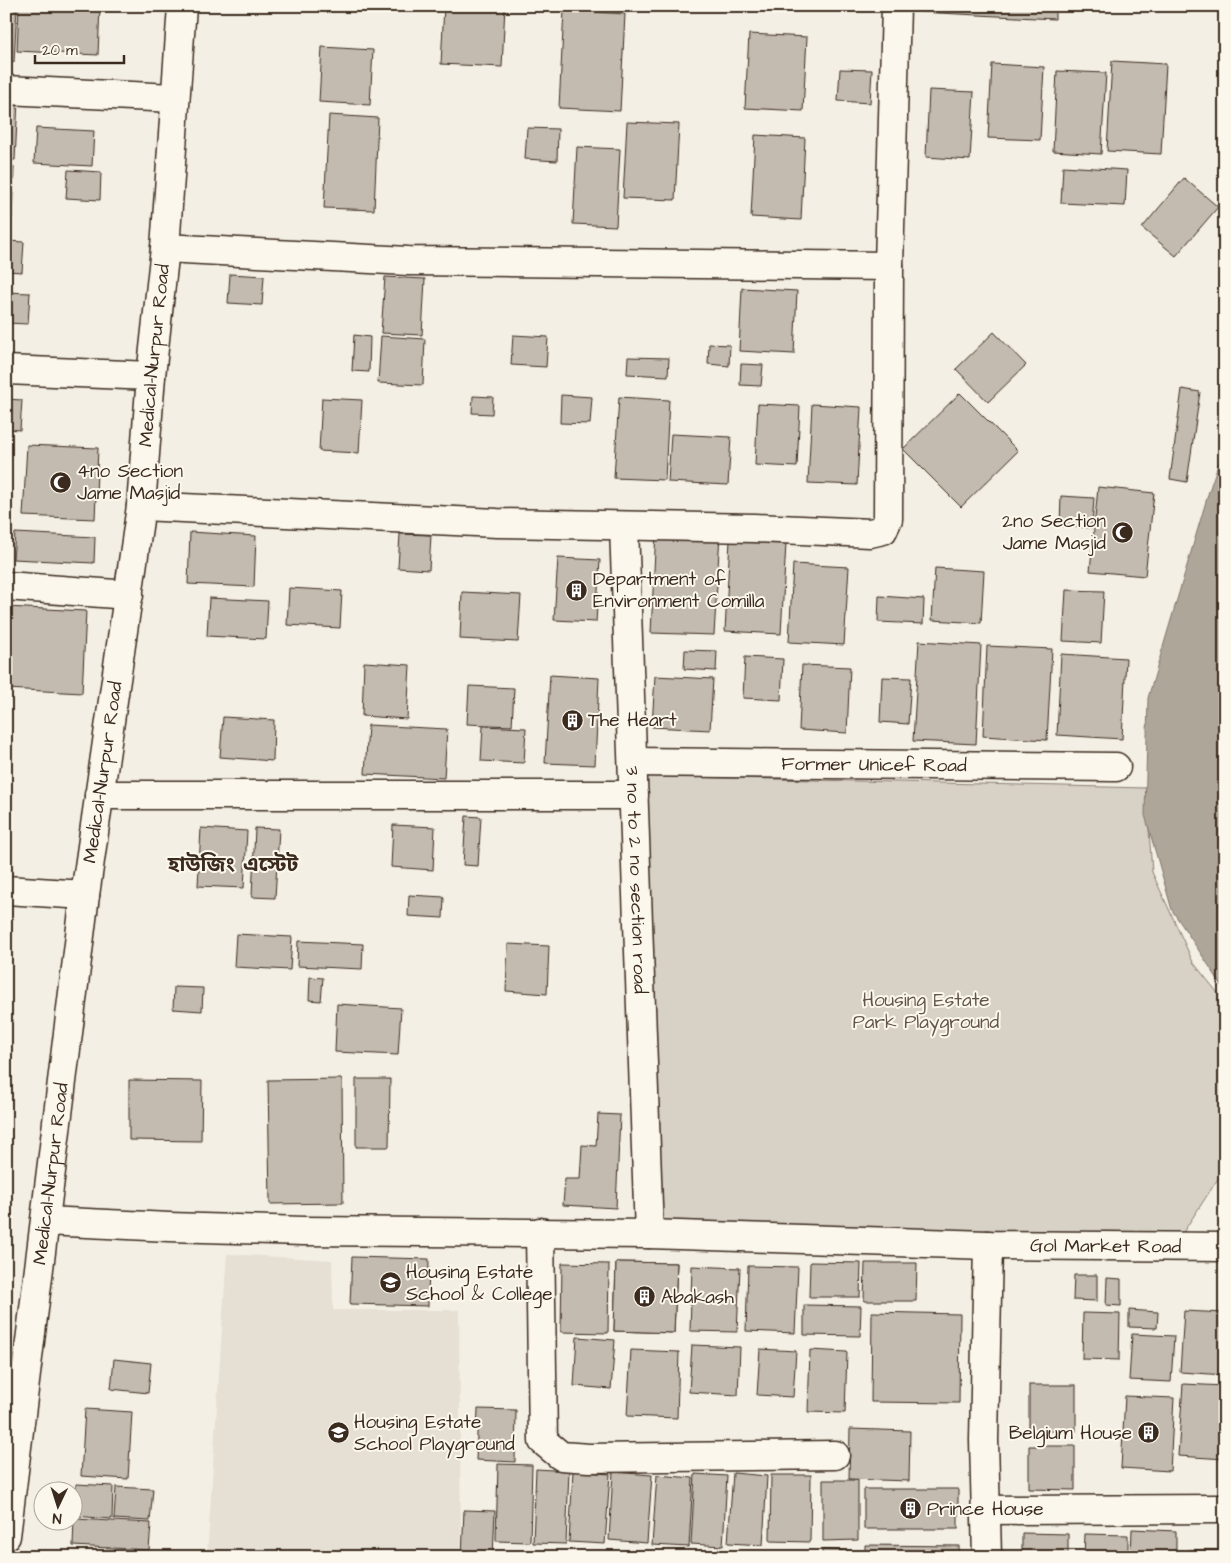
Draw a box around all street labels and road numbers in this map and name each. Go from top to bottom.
street label: Medical-Nurpur Road [132,263,177,448]
street label: Medical-Nurpur Road [76,679,129,865]
street label: Former Unicef Road [781,750,967,779]
street label: 3 no to 2 no section road [619,765,654,995]
street label: Medical-Nurpur Road [26,1081,75,1266]
street label: Gol Market Road [1030,1232,1182,1260]

